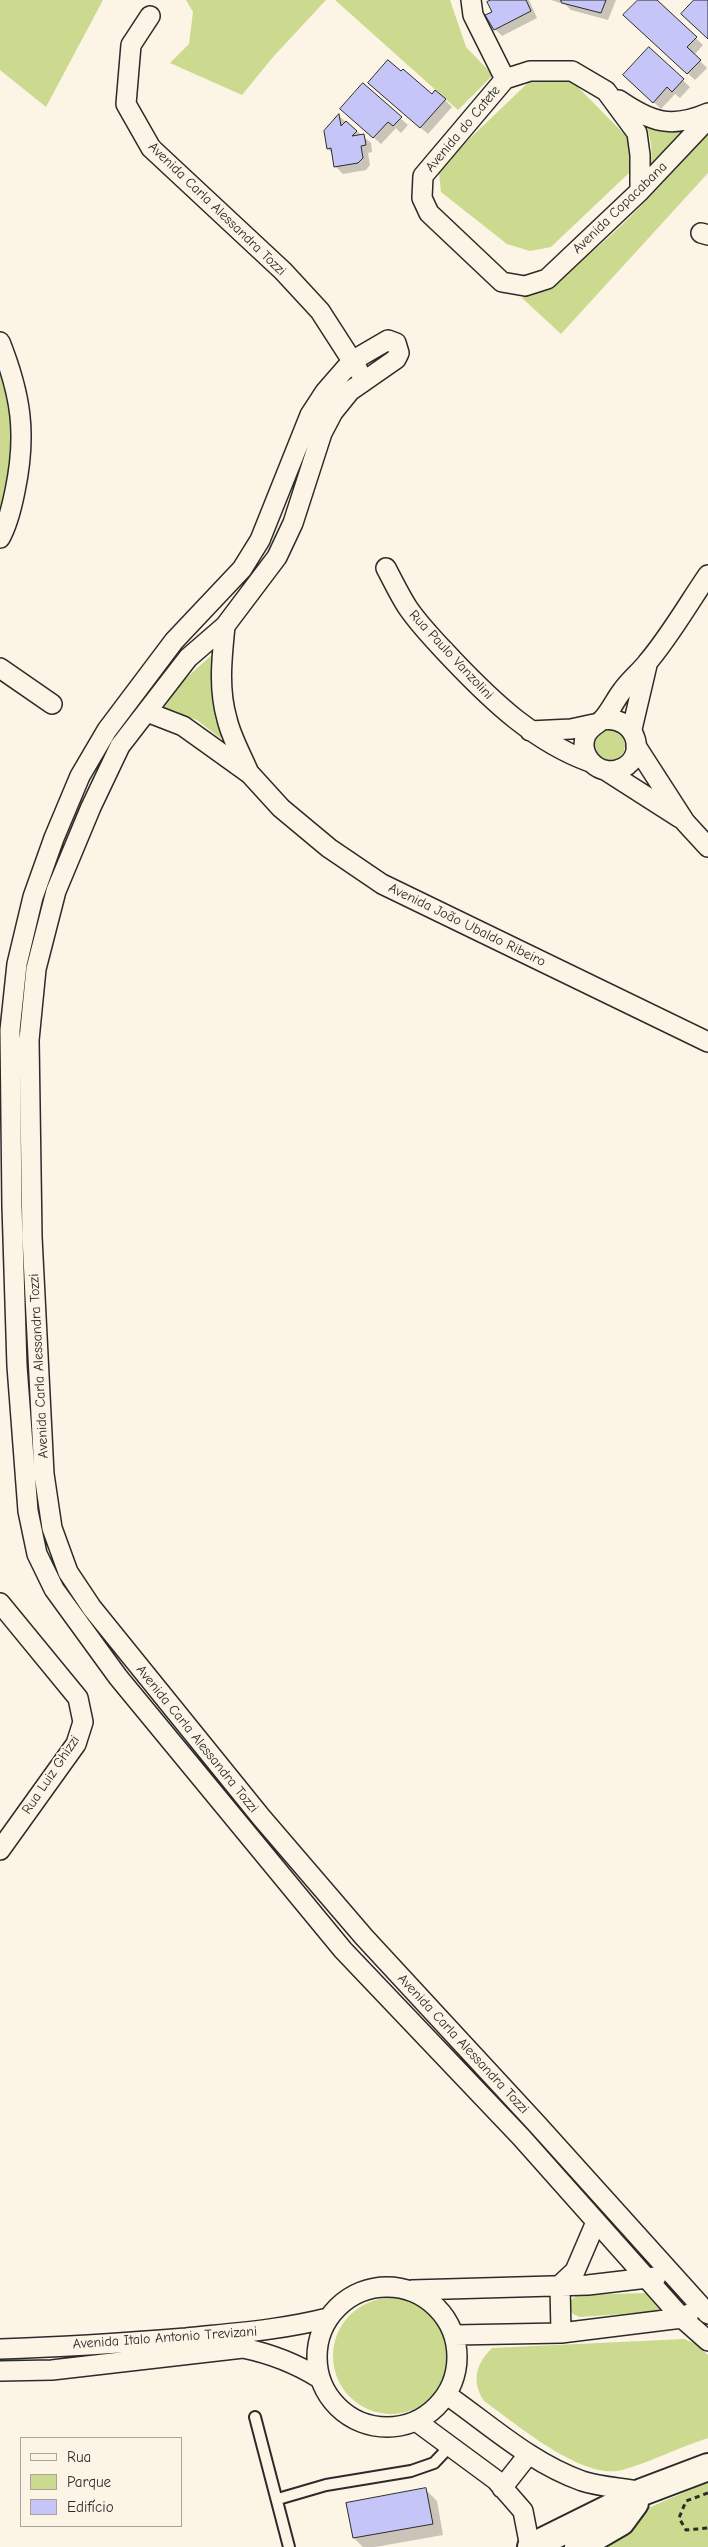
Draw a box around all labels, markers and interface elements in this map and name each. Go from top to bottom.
street label: Avenida do Catete [422,82,504,176]
street label: Avenida Carla Alessandra Tozzi [145,139,289,279]
street label: Avenida Copacabana [569,158,671,258]
street label: Rua Paulo Vanzolini [405,607,497,703]
street label: Avenida João Ubaldo Ribeiro [386,880,548,970]
street label: Avenida Carla Alessandra Tozzi [26,1273,52,1459]
street label: Avenida Carla Alessandra Tozzi [132,1662,262,1816]
street label: Rua Luiz Ghizzi [18,1732,84,1818]
street label: Avenida Carla Alessandra Tozzi [394,1971,532,2117]
street label: Avenida Italo Antonio Trevizani [72,2323,258,2353]
legend [20,2437,182,2527]
text: Rua [67,2448,91,2466]
text: Parque [67,2473,111,2491]
text: Edifício [67,2498,114,2516]

